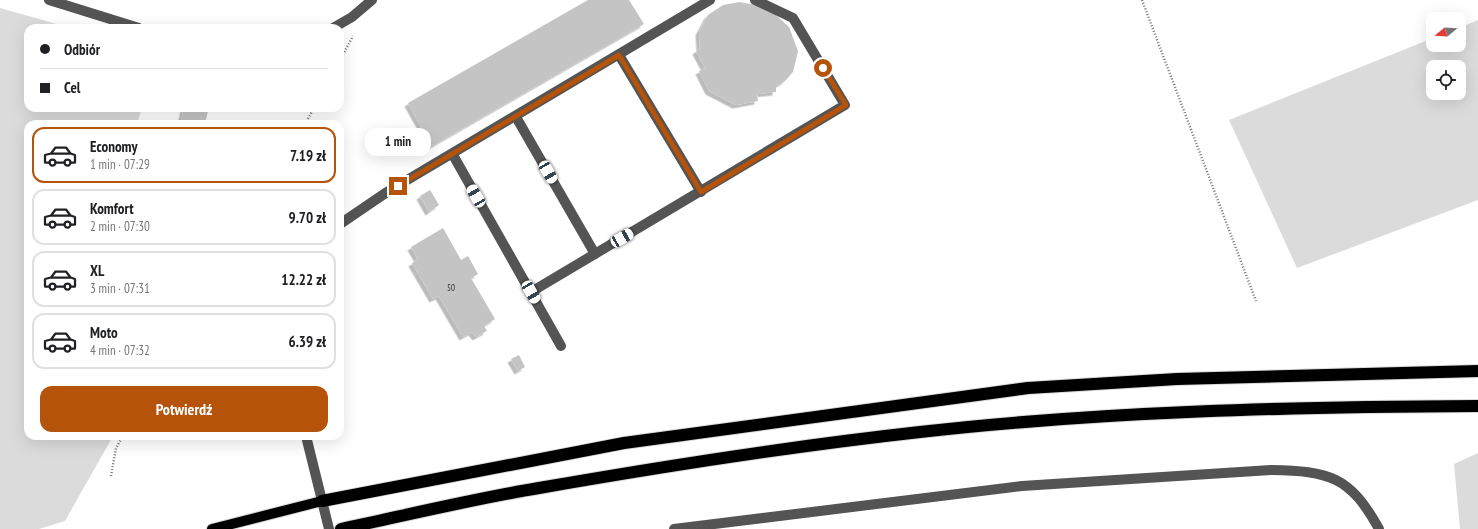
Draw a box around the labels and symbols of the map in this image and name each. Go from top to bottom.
north arrow [1426,12,1466,52]
route start [814,59,832,77]
callout: 1 min [365,128,431,156]
car [537,159,559,185]
route end [389,177,407,195]
car [465,183,487,209]
car [609,227,635,249]
car [520,279,542,305]
house number: 50 [447,282,455,293]

